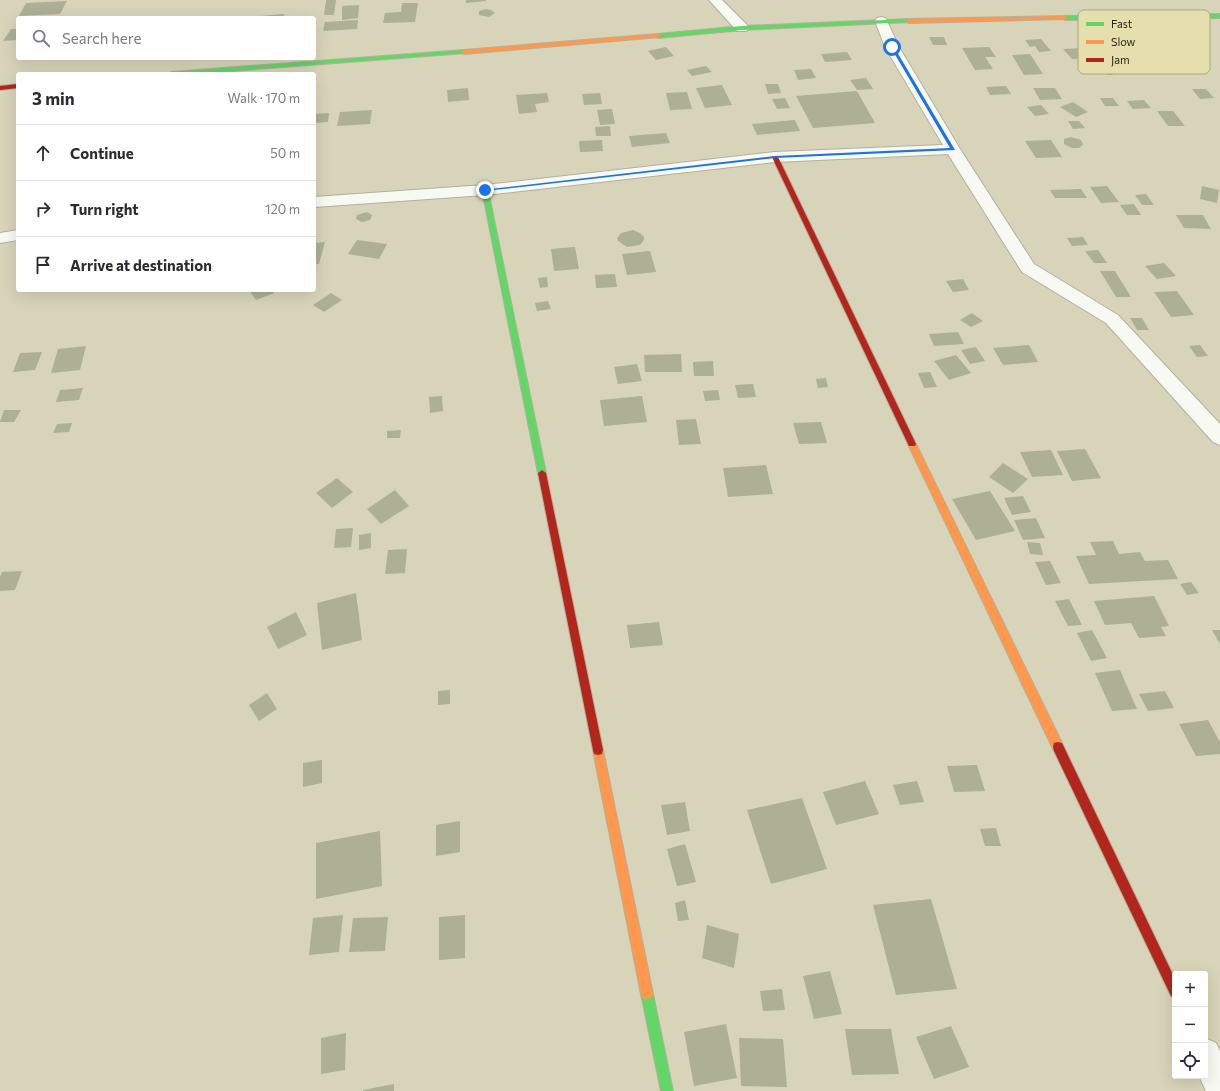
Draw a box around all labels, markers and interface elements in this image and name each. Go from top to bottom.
legend [1078,10,1210,74]
search box [16,16,316,60]
text: Fast [1111,17,1133,30]
icon: search [30,27,52,49]
text: Search here [62,29,141,47]
text: Slow [1111,35,1136,48]
route start [883,38,901,56]
text: Jam [1111,53,1130,67]
text: 3 min [32,88,75,109]
text: Walk · 170 m [228,90,300,106]
icon: ahead [32,142,54,164]
text: Continue [70,144,134,162]
text: 50 m [270,145,300,161]
route end [476,181,494,199]
icon: right [32,198,54,220]
text: Turn right [70,200,139,218]
text: 120 m [265,201,300,217]
icon: arrive [32,254,54,276]
text: Arrive at destination [70,256,212,274]
map controls [1172,971,1208,1079]
button: + [1172,971,1208,1007]
button: − [1172,1007,1208,1043]
button: locate [1172,1043,1208,1079]

